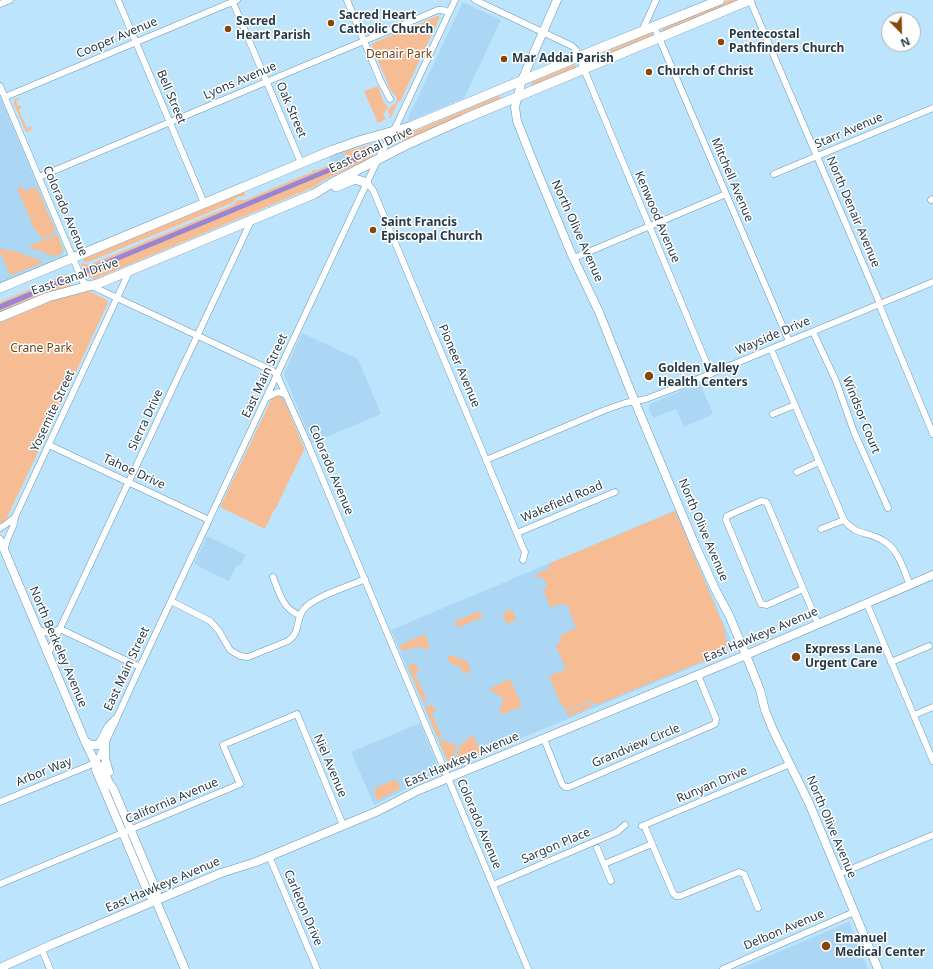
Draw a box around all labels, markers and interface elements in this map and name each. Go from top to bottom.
place label: Sacred Heart Catholic Church [339,9,433,37]
north arrow [881,12,921,52]
street label: Cooper Avenue [74,14,160,62]
place label: Sacred Heart Parish [236,15,311,43]
marker: Sacred Heart Catholic Church [326,18,336,28]
marker: Sacred Heart Parish [223,24,233,34]
place label: Pentecostal Pathfinders Church [729,28,844,56]
text: N [898,34,913,51]
marker: Pentecostal Pathfinders Church [716,37,726,47]
park label: Denair Park [366,48,432,62]
place label: Mar Addai Parish [512,52,614,66]
marker: Mar Addai Parish [499,54,509,64]
street label: Lyons Avenue [201,59,279,103]
place label: Church of Christ [657,65,753,79]
marker: Church of Christ [644,67,654,77]
street label: Bell Street [153,68,189,126]
street label: Oak Street [273,80,309,140]
street label: Starr Avenue [813,110,885,152]
street label: East Canal Drive [327,124,415,176]
street label: Mitchell Avenue [708,136,756,224]
street label: North Denair Avenue [823,154,883,270]
street label: Colorado Avenue [40,164,90,258]
street label: Kenwood Avenue [631,169,683,265]
street label: North Olive Avenue [548,178,606,284]
place label: Saint Francis Episcopal Church [381,216,482,244]
marker: Saint Francis Episcopal Church [368,225,378,235]
street label: East Canal Drive [30,255,120,299]
street label: Wayside Drive [734,314,812,358]
street label: Pioneer Avenue [435,322,483,410]
street label: East Main Street [239,332,291,420]
park label: Crane Park [10,342,72,356]
place label: Golden Valley Health Centers [658,362,748,390]
street label: Yosemite Street [28,368,78,454]
marker: Golden Valley Health Centers [643,370,655,382]
street label: Windsor Court [839,374,883,456]
street label: Sierra Drive [126,387,166,453]
street label: Colorado Avenue [306,423,356,517]
street label: Tahoe Drive [101,451,167,493]
street label: North Olive Avenue [675,477,731,583]
street label: Wakefield Road [519,478,605,526]
street label: North Berkeley Avenue [26,584,90,710]
street label: East Hawkeye Avenue [702,604,820,666]
street label: East Main Street [101,625,153,713]
place label: Express Lane Urgent Care [805,643,883,671]
marker: Express Lane Urgent Care [790,651,802,663]
street label: Grandview Circle [590,721,682,771]
street label: East Hawkeye Avenue [403,729,521,791]
street label: Niel Avenue [310,732,350,800]
street label: Arbor Way [14,754,74,790]
street label: Runyan Drive [675,764,749,806]
street label: North Olive Avenue [803,774,859,880]
street label: California Avenue [123,775,221,827]
street label: Colorado Avenue [454,777,504,871]
street label: Sargon Place [520,825,592,867]
street label: East Hawkeye Avenue [104,854,222,916]
street label: Carleton Drive [281,868,325,948]
street label: Delbon Avenue [742,907,826,953]
place label: Emanuel Medical Center [835,932,925,960]
marker: Emanuel Medical Center [820,940,832,952]

